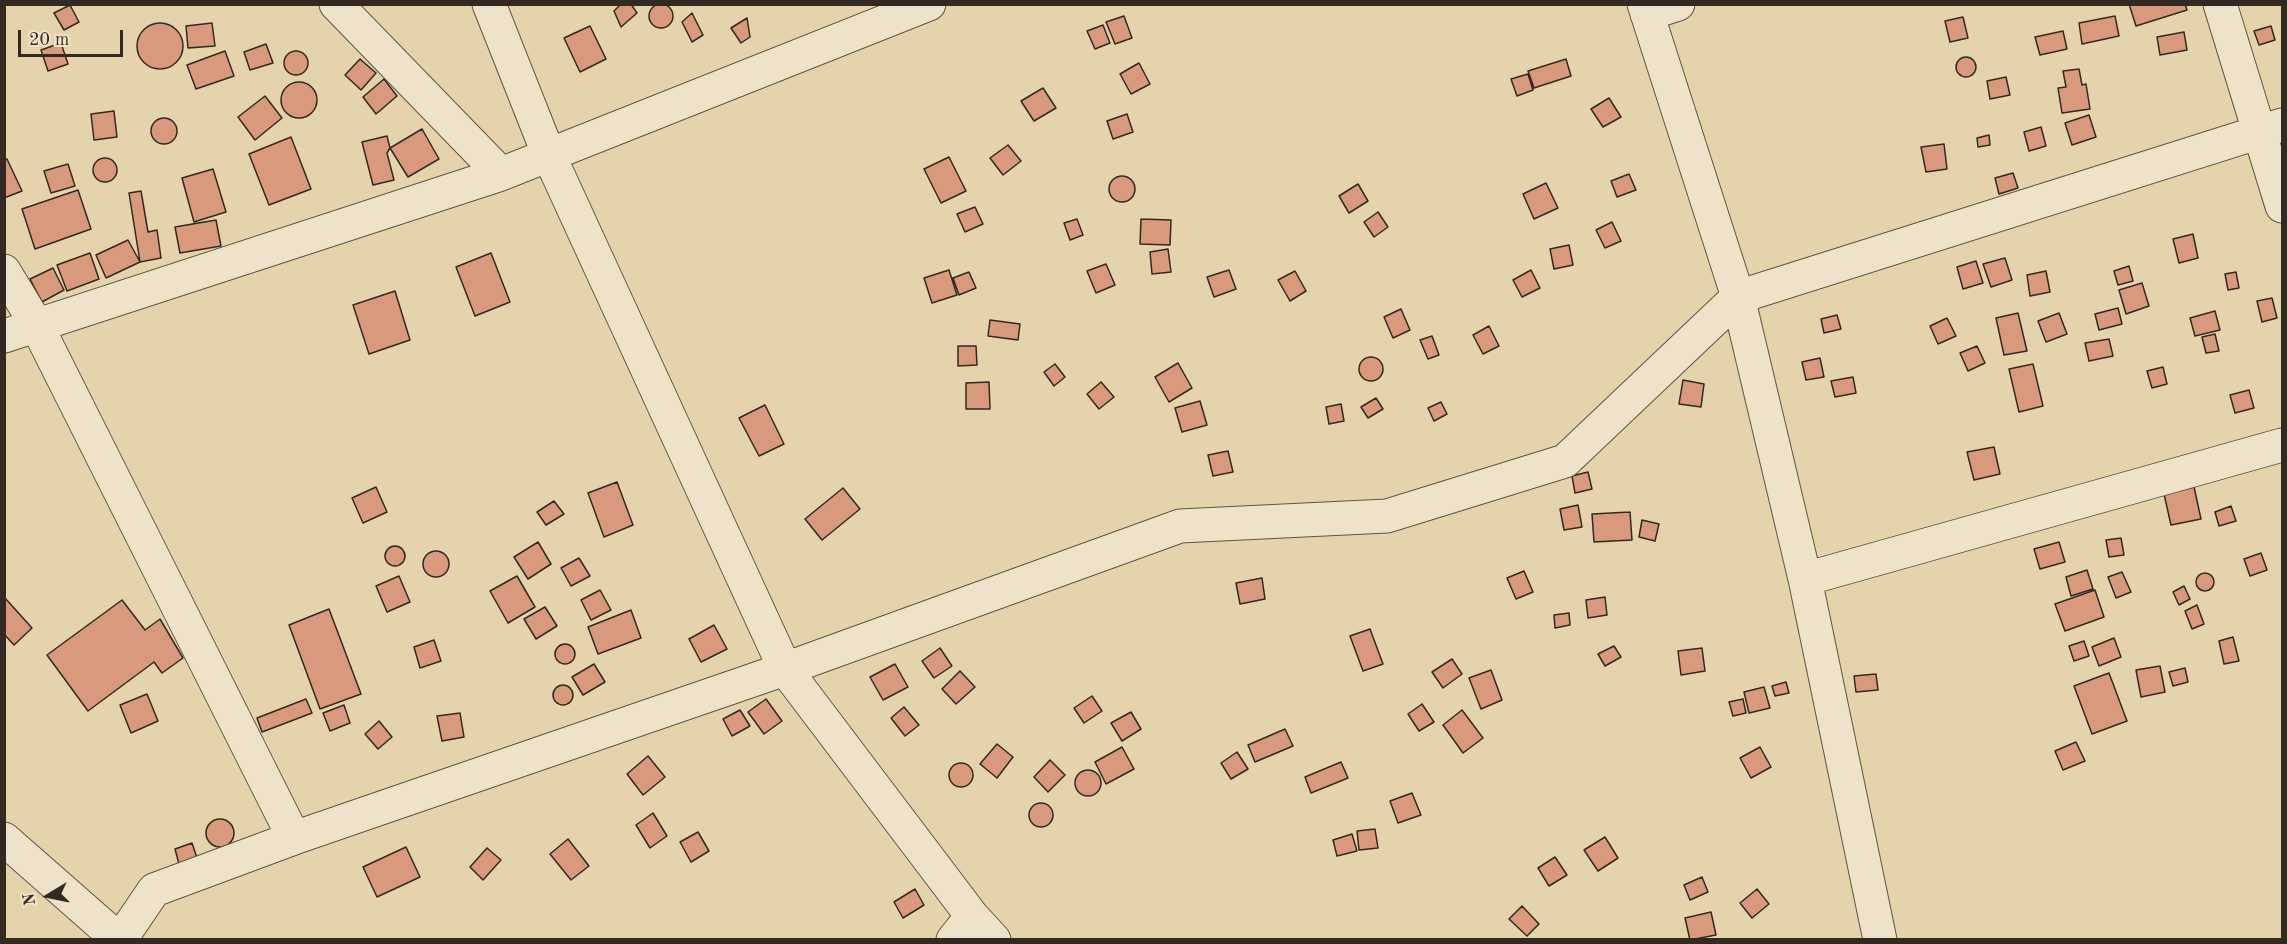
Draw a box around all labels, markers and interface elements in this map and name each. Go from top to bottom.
scale bar [21,18,126,56]
text: 20 m [29,31,69,49]
north arrow [18,866,78,926]
text: N [21,892,39,907]

